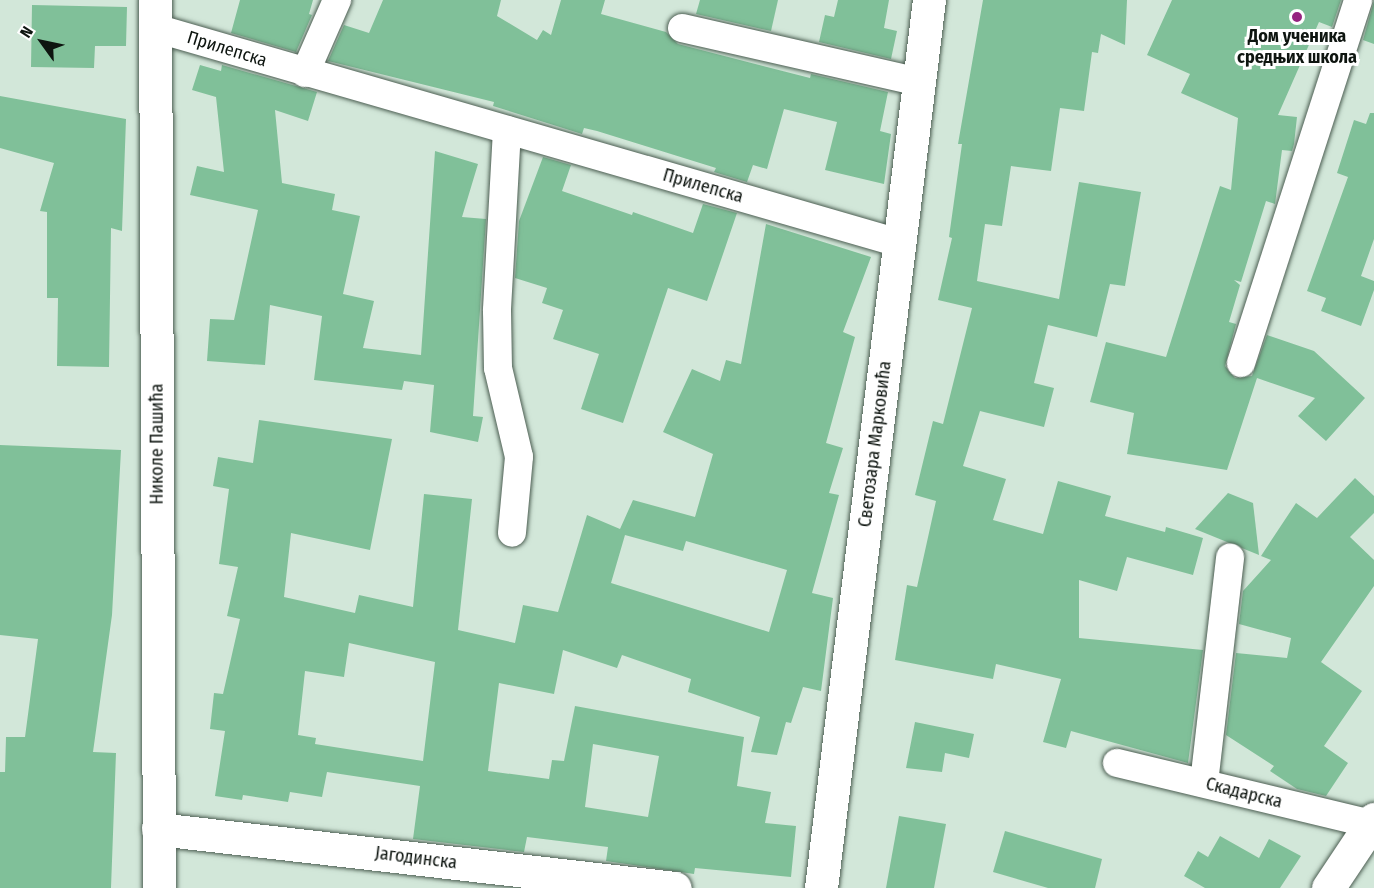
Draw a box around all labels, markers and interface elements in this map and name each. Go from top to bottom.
marker: Дом ученика средњих школа [1290,10,1304,24]
north arrow [12,12,72,72]
text: N [16,23,37,41]
place label: Дом ученика средњих школа [1237,26,1357,68]
street label: Прилепска [184,27,270,71]
street label: Прилепска [660,164,746,208]
street label: Светозара Марковића [854,360,896,528]
street label: Николе Пашића [146,383,168,505]
street label: Скадарска [1204,773,1284,813]
street label: Јагодинска [374,842,458,874]

